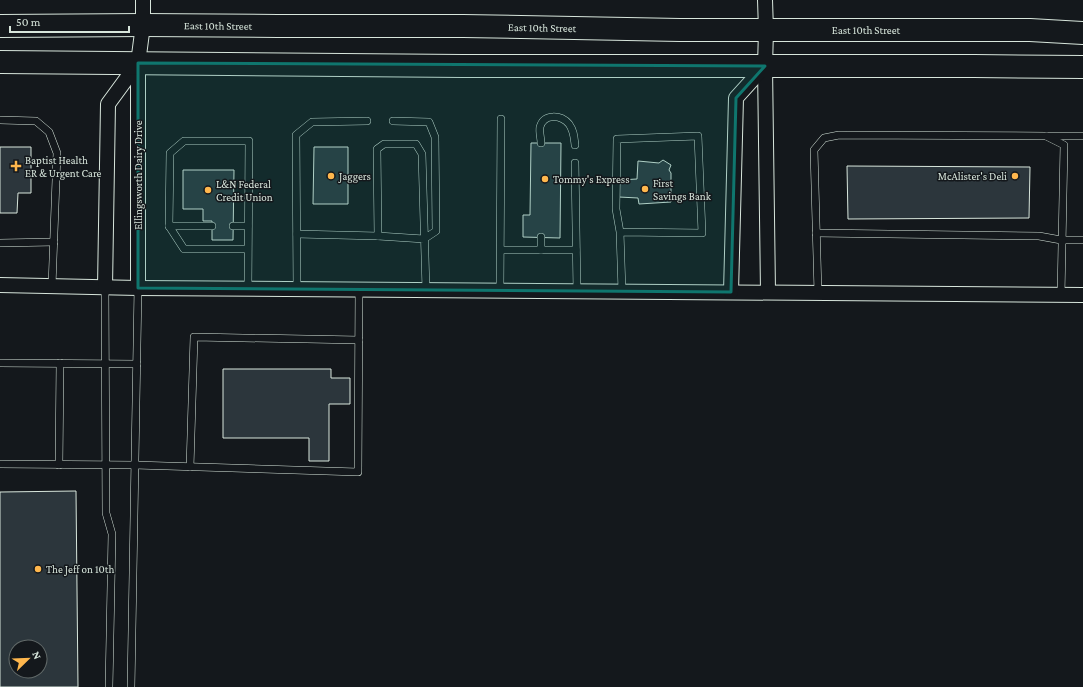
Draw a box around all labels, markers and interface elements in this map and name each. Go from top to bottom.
scale bar [10,8,129,34]
text: 50 m [16,15,41,29]
street label: East 10th Street [184,19,253,32]
street label: East 10th Street [508,21,577,34]
street label: East 10th Street [832,24,901,36]
street label: Ellingsworth Dairy Drive [132,120,145,230]
place label: Baptist Health ER & Urgent Care [25,154,102,180]
marker: Baptist Health ER & Urgent Care [10,160,22,172]
place label: Jaggers [338,170,371,183]
place label: McAlister's Deli [938,170,1007,182]
marker: Jaggers [326,171,336,181]
marker: McAlister's Deli [1010,171,1020,181]
place label: Tommy's Express [553,173,630,186]
marker: Tommy's Express [540,174,550,184]
place label: First Savings Bank [653,177,712,203]
place label: L&N Federal Credit Union [216,178,273,203]
marker: First Savings Bank [640,184,650,194]
marker: L&N Federal Credit Union [203,185,213,195]
place label: The Jeff on 10th [46,563,114,576]
marker: The Jeff on 10th [33,564,43,574]
north arrow [8,639,48,679]
text: N [30,649,44,661]

